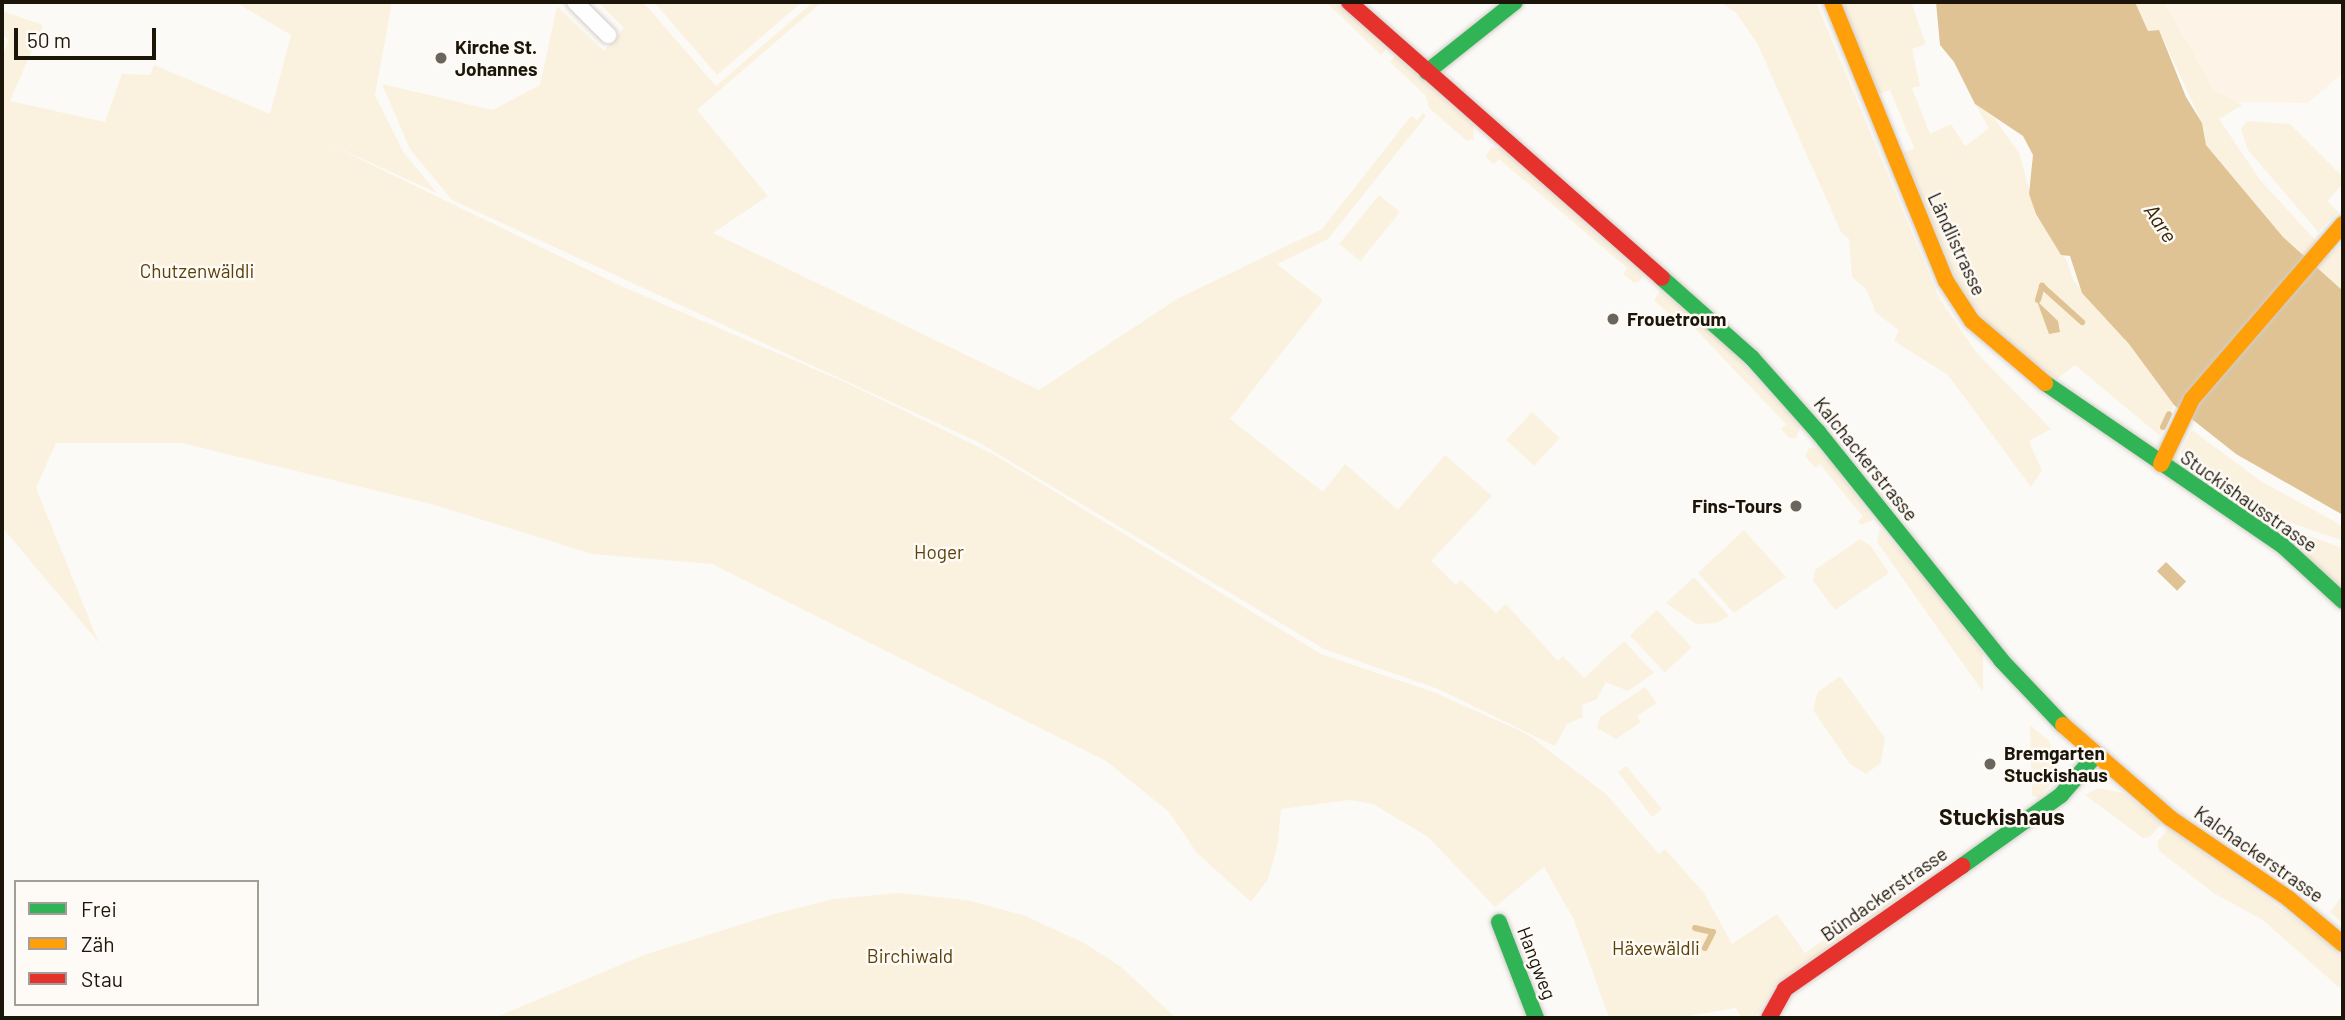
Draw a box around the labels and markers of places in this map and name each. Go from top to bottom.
place label: Kirche St. Johannes [455,36,538,80]
marker: Kirche St. Johannes [433,50,449,66]
place label: Frouetroum [1627,308,1726,330]
marker: Frouetroum [1605,311,1621,327]
place label: Fins-Tours [1692,495,1782,517]
marker: Fins-Tours [1788,498,1804,514]
place label: Bremgarten Stuckishaus [2004,742,2108,786]
marker: Bremgarten Stuckishaus [1982,756,1998,772]

